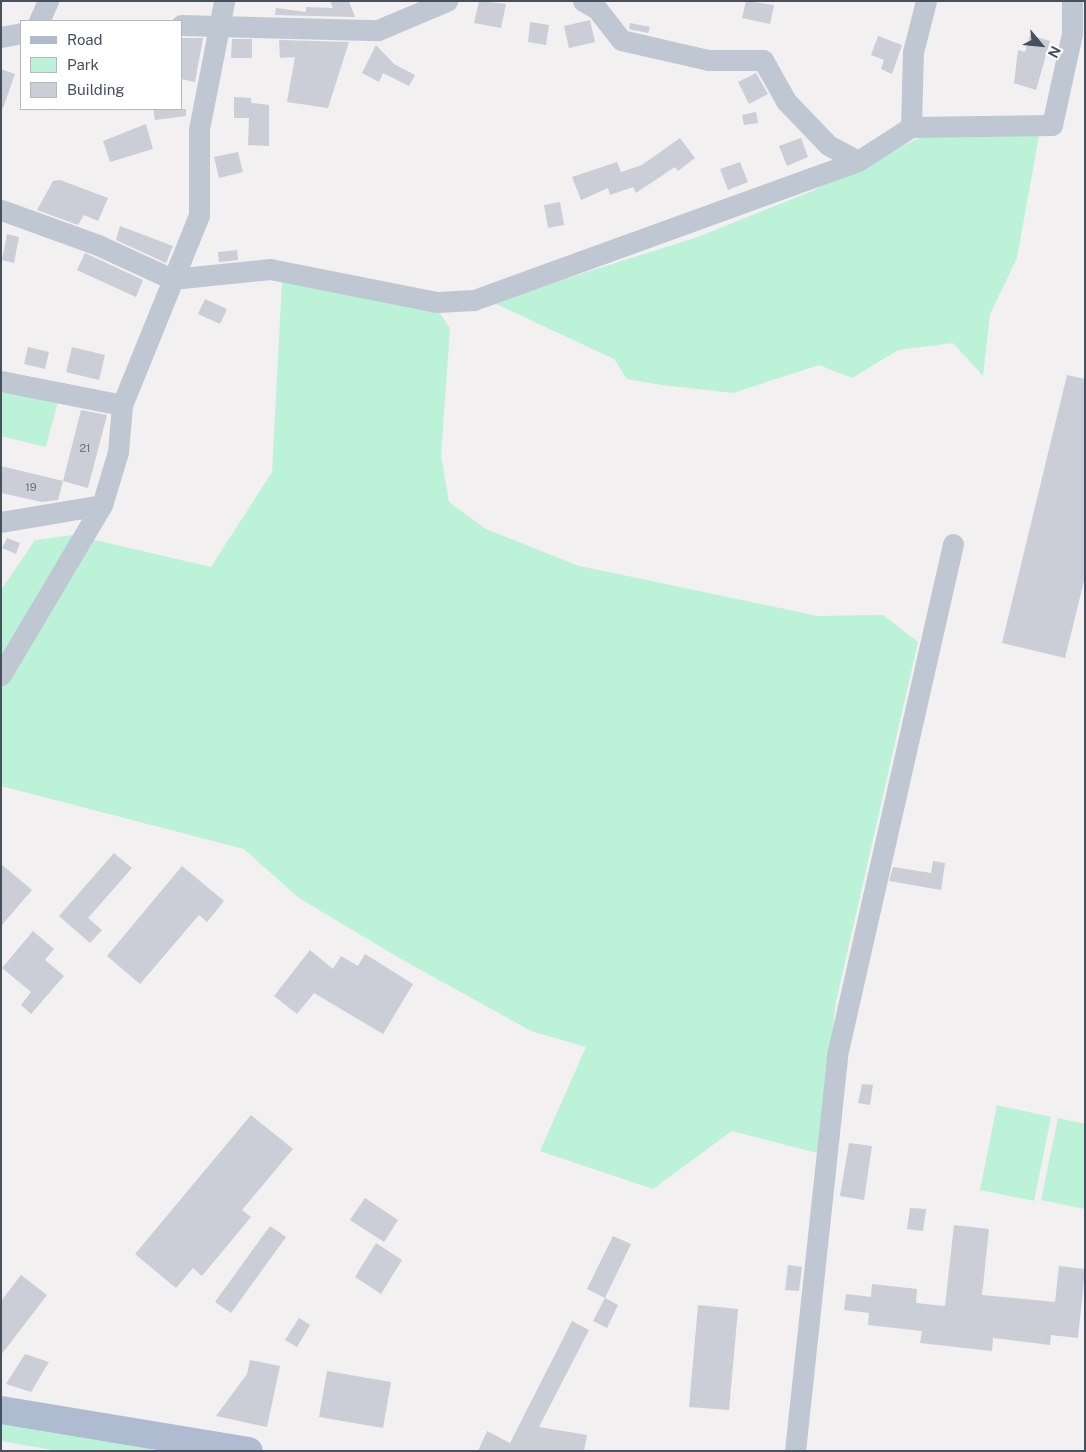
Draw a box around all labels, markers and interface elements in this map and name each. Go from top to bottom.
legend [20,20,182,110]
north arrow [1016,20,1066,70]
text: Road [67,31,103,48]
text: N [1045,43,1064,61]
text: Park [67,56,99,73]
text: Building [67,81,125,98]
house number: 21 [79,441,91,455]
house number: 19 [25,480,37,494]

